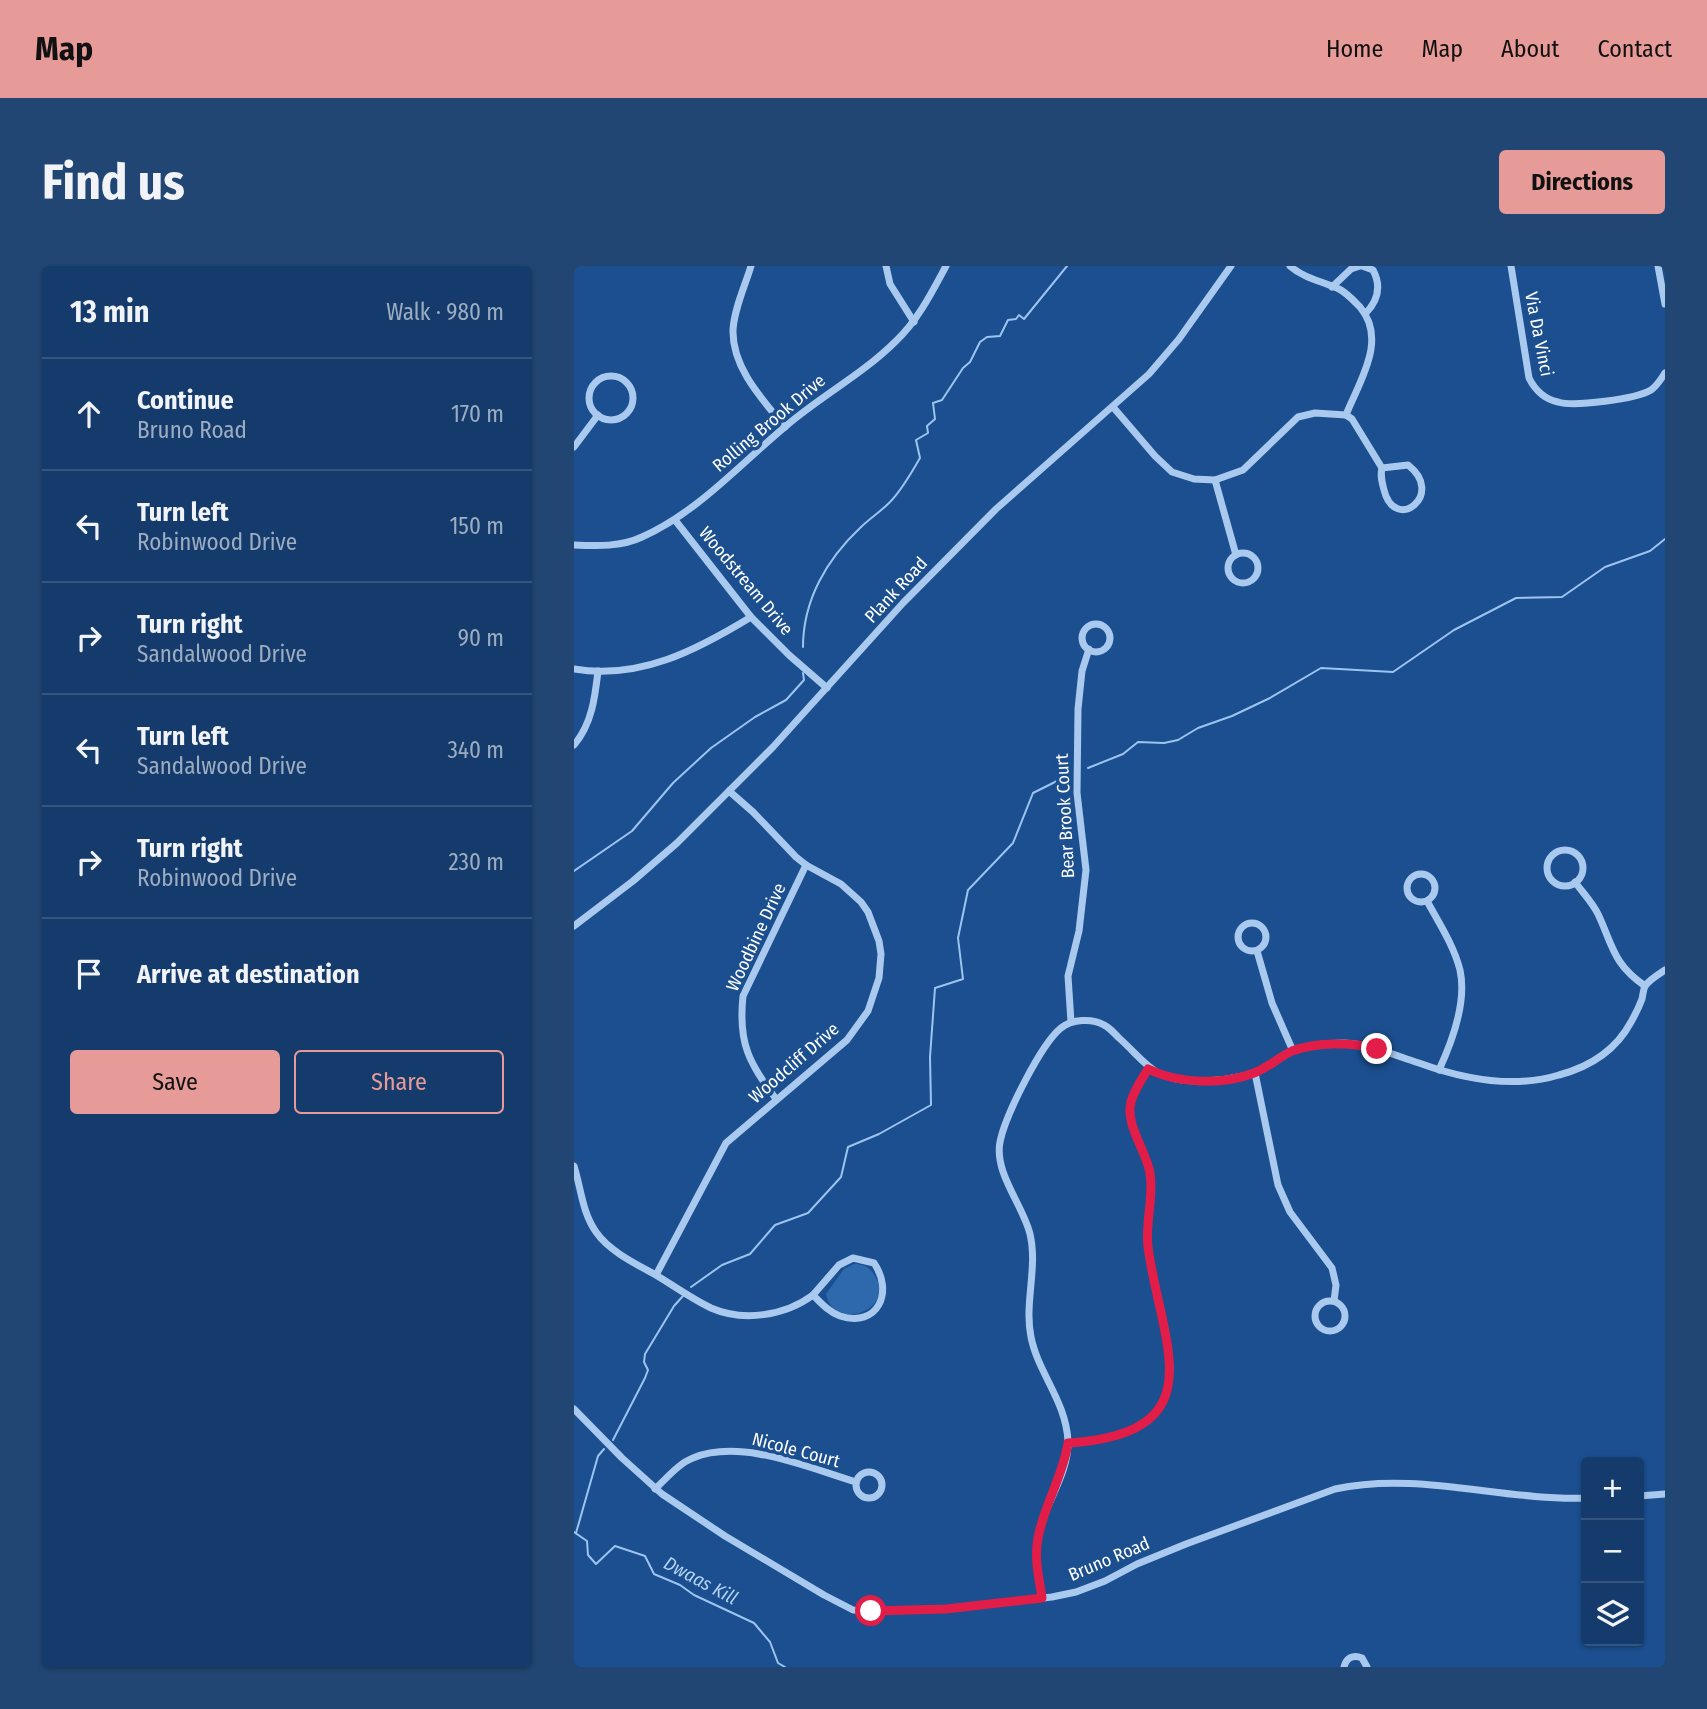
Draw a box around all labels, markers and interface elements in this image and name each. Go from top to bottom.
text: Map [35,29,93,69]
text: Home [1326,35,1383,63]
text: Map [1421,35,1463,63]
text: About [1501,35,1559,63]
text: Contact [1597,35,1672,63]
button: Directions [1499,150,1665,214]
text: Find us [42,153,185,212]
street label: Via Da Vinci [1520,290,1558,378]
text: 13 min [70,294,150,330]
text: Walk · 980 m [386,298,504,326]
street label: Rolling Brook Drive [708,369,830,477]
text: Continue [137,385,234,416]
icon: ahead [70,395,108,433]
text: 170 m [451,400,504,428]
text: Bruno Road [137,416,247,444]
text: Turn left [137,497,229,528]
icon: left [70,507,108,545]
text: 150 m [449,512,504,540]
street label: Woodstream Drive [694,522,798,640]
text: Robinwood Drive [137,528,297,556]
street label: Plank Road [860,552,932,628]
text: Turn right [137,609,243,640]
icon: right [70,619,108,657]
text: 90 m [458,624,504,652]
text: Sandalwood Drive [137,640,307,668]
text: Turn left [137,721,229,752]
icon: left [70,731,108,769]
text: 340 m [448,736,504,764]
text: Sandalwood Drive [137,752,307,780]
street label: Bear Brook Court [1051,753,1079,879]
text: Turn right [137,833,243,864]
icon: right [70,843,108,881]
text: 230 m [448,848,504,876]
text: Robinwood Drive [137,864,297,892]
street label: Woodbine Drive [721,879,791,995]
icon: arrive [70,955,108,993]
text: Arrive at destination [137,959,360,990]
street label: Woodcliff Drive [744,1018,844,1108]
route end [1361,1033,1392,1064]
button: Save [70,1050,280,1114]
button: Share [294,1050,504,1114]
street label: Nicole Court [750,1428,842,1472]
map controls [1581,1457,1644,1646]
button: + [1581,1457,1644,1520]
button: − [1581,1520,1644,1583]
street label: Bruno Road [1065,1532,1153,1586]
water label: Dwaas Kill [660,1551,742,1609]
button: layers [1581,1583,1644,1646]
route start [855,1595,886,1626]

